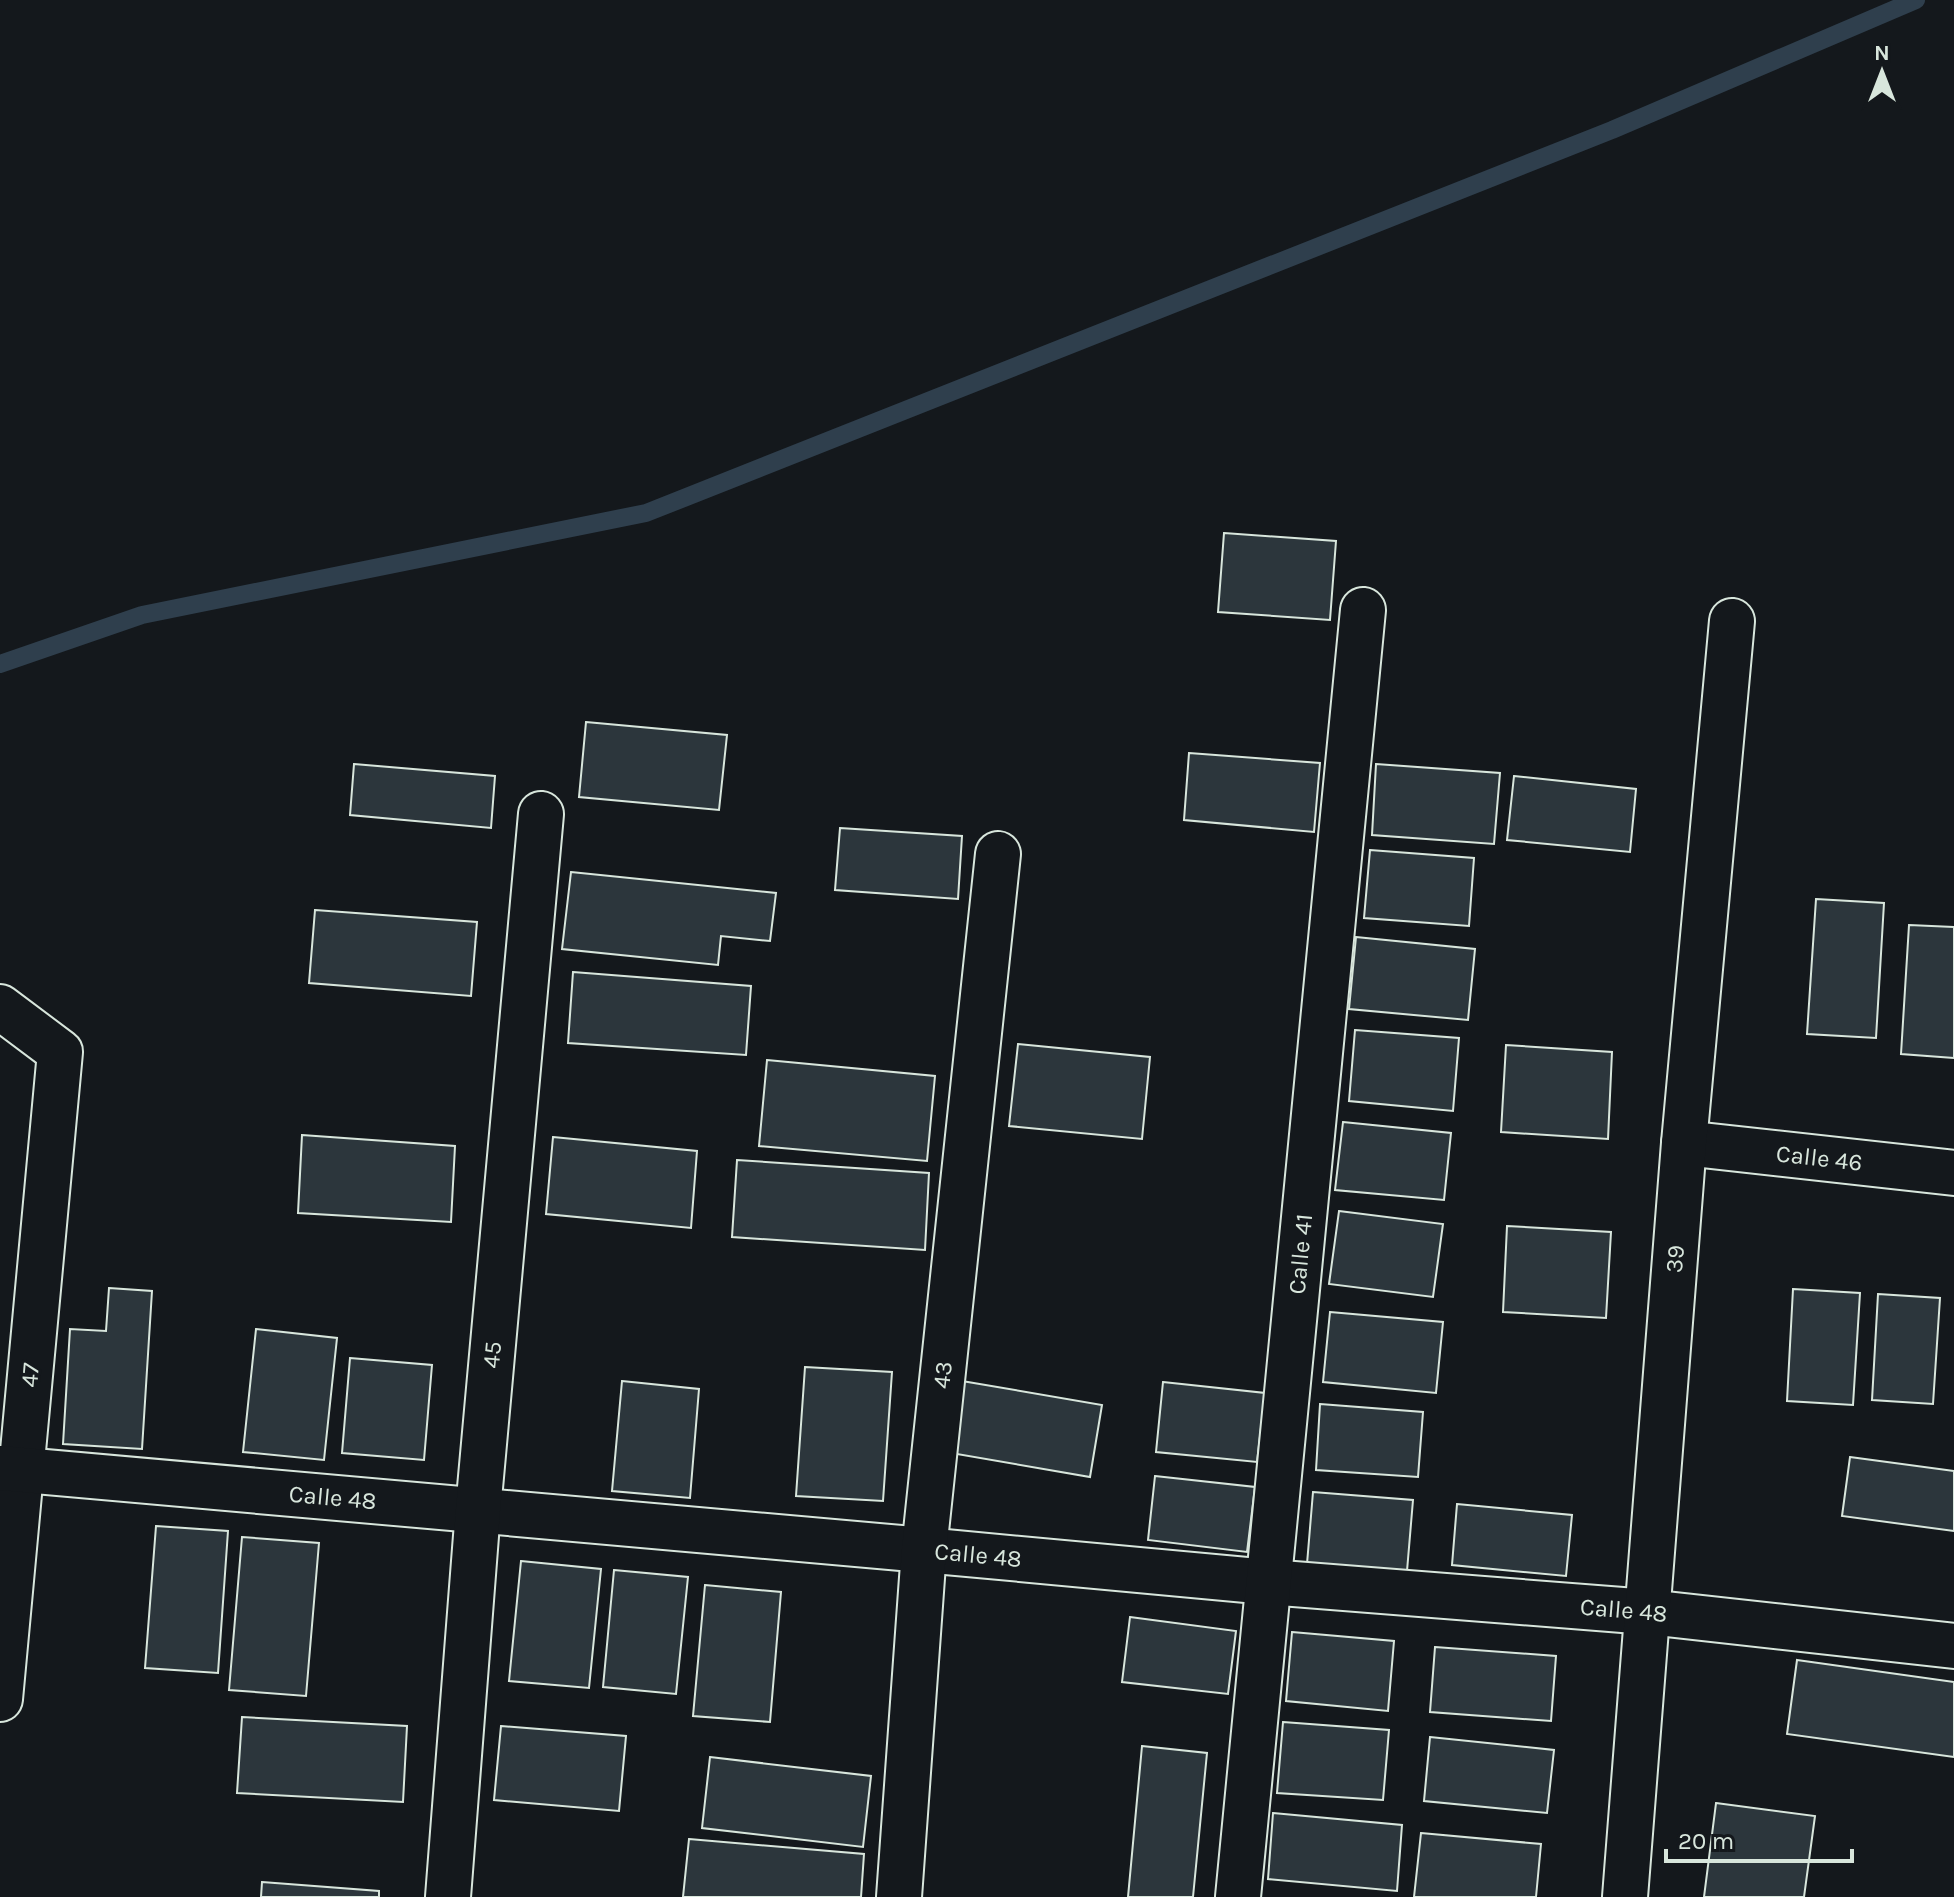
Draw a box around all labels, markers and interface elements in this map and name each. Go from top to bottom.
north arrow [1842,32,1922,112]
text: N [1874,40,1890,66]
street label: Calle 46 [1775,1139,1864,1177]
street label: Calle 41 [1283,1212,1318,1296]
street label: 39 [1660,1244,1690,1274]
street label: 45 [477,1340,507,1369]
street label: 43 [927,1360,958,1390]
street label: 47 [15,1361,45,1389]
street label: Calle 48 [288,1480,378,1515]
street label: Calle 48 [933,1537,1023,1573]
street label: Calle 48 [1579,1593,1669,1628]
scale bar [1666,1813,1852,1863]
text: 20 m [1678,1827,1734,1855]

